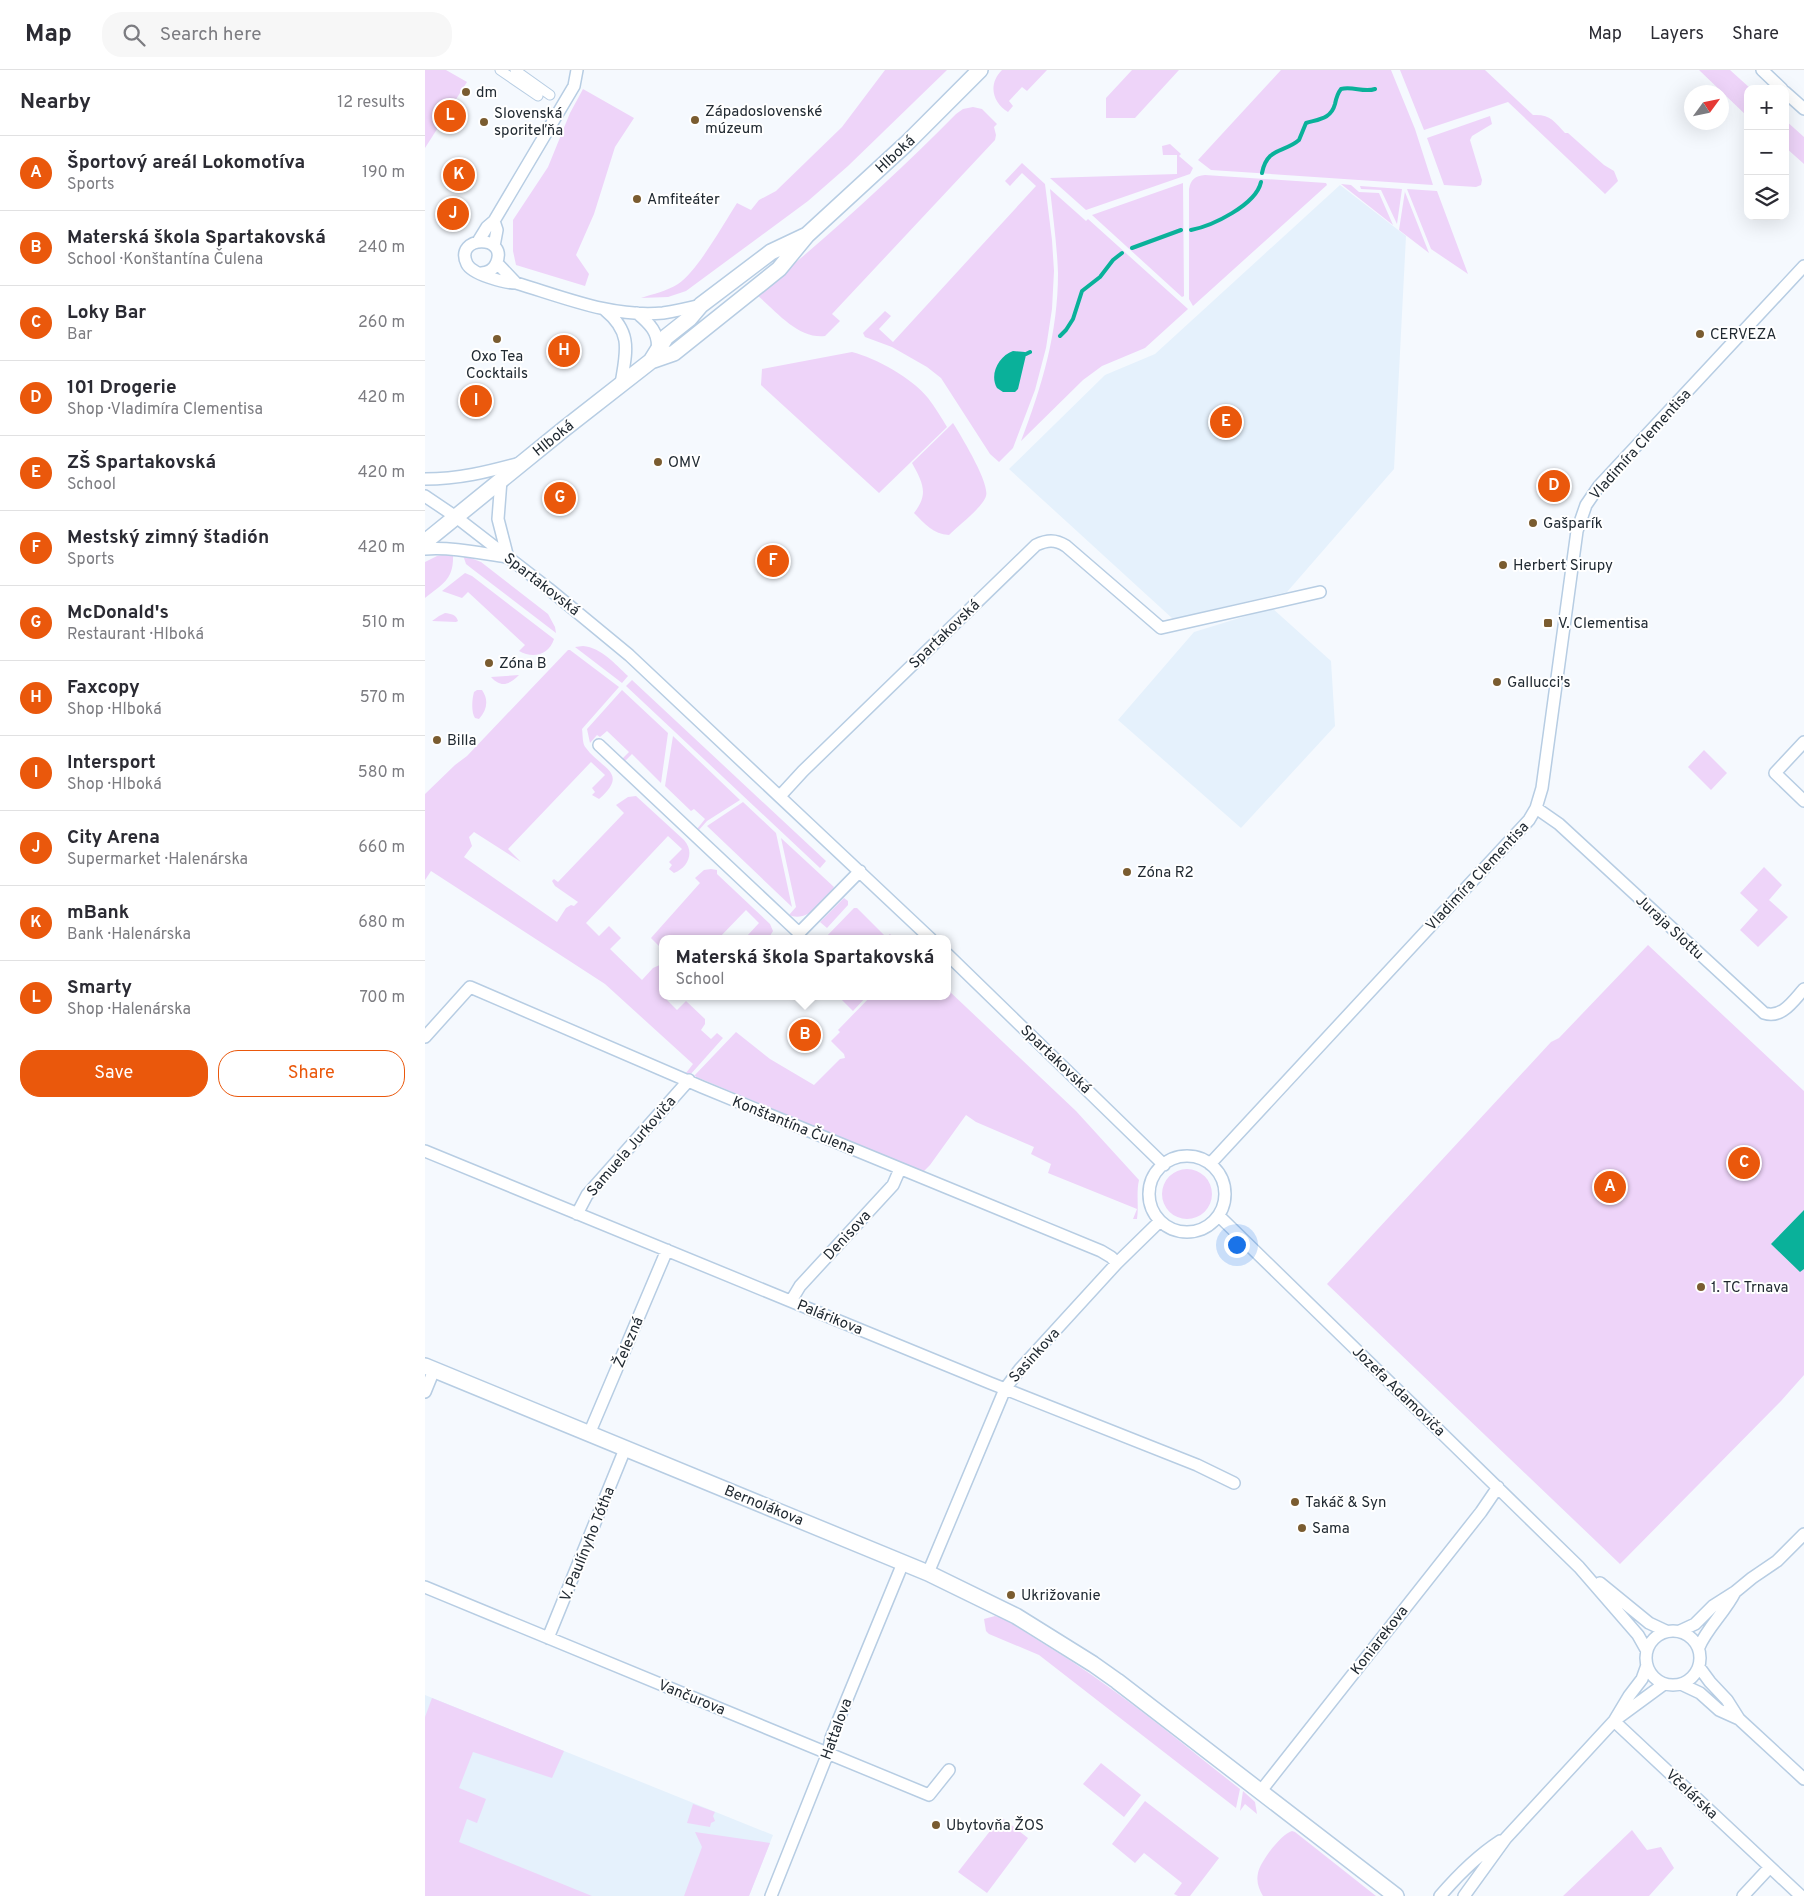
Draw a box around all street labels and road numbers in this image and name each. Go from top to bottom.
street label: Hlboká [872,132,920,178]
street label: Vladimíra Clementisa [1586,386,1696,504]
street label: Hlboká [530,417,578,461]
street label: Spartakovská [499,550,583,621]
street label: Spartakovská [906,596,985,674]
street label: Vladimíra Clementisa [1422,818,1534,936]
street label: Juraja Slottu [1631,892,1707,964]
street label: Spartakovská [1016,1022,1094,1099]
street label: Konštantína Čulena [729,1091,859,1160]
street label: Samuela Jurkoviča [583,1093,681,1201]
street label: Denisova [820,1207,876,1265]
street label: Palárikova [794,1297,865,1340]
street label: Železná [609,1314,649,1371]
street label: Sasinkova [1006,1325,1065,1387]
street label: Jozefa Adamoviča [1347,1343,1449,1441]
street label: Bernolákova [721,1482,806,1531]
street label: V. Paulínyho Tótha [557,1484,620,1605]
street label: Koniarekova [1347,1602,1413,1679]
street label: Vančurova [655,1676,728,1720]
street label: Hattalova [818,1696,857,1763]
street label: Včelárska [1661,1766,1721,1824]

